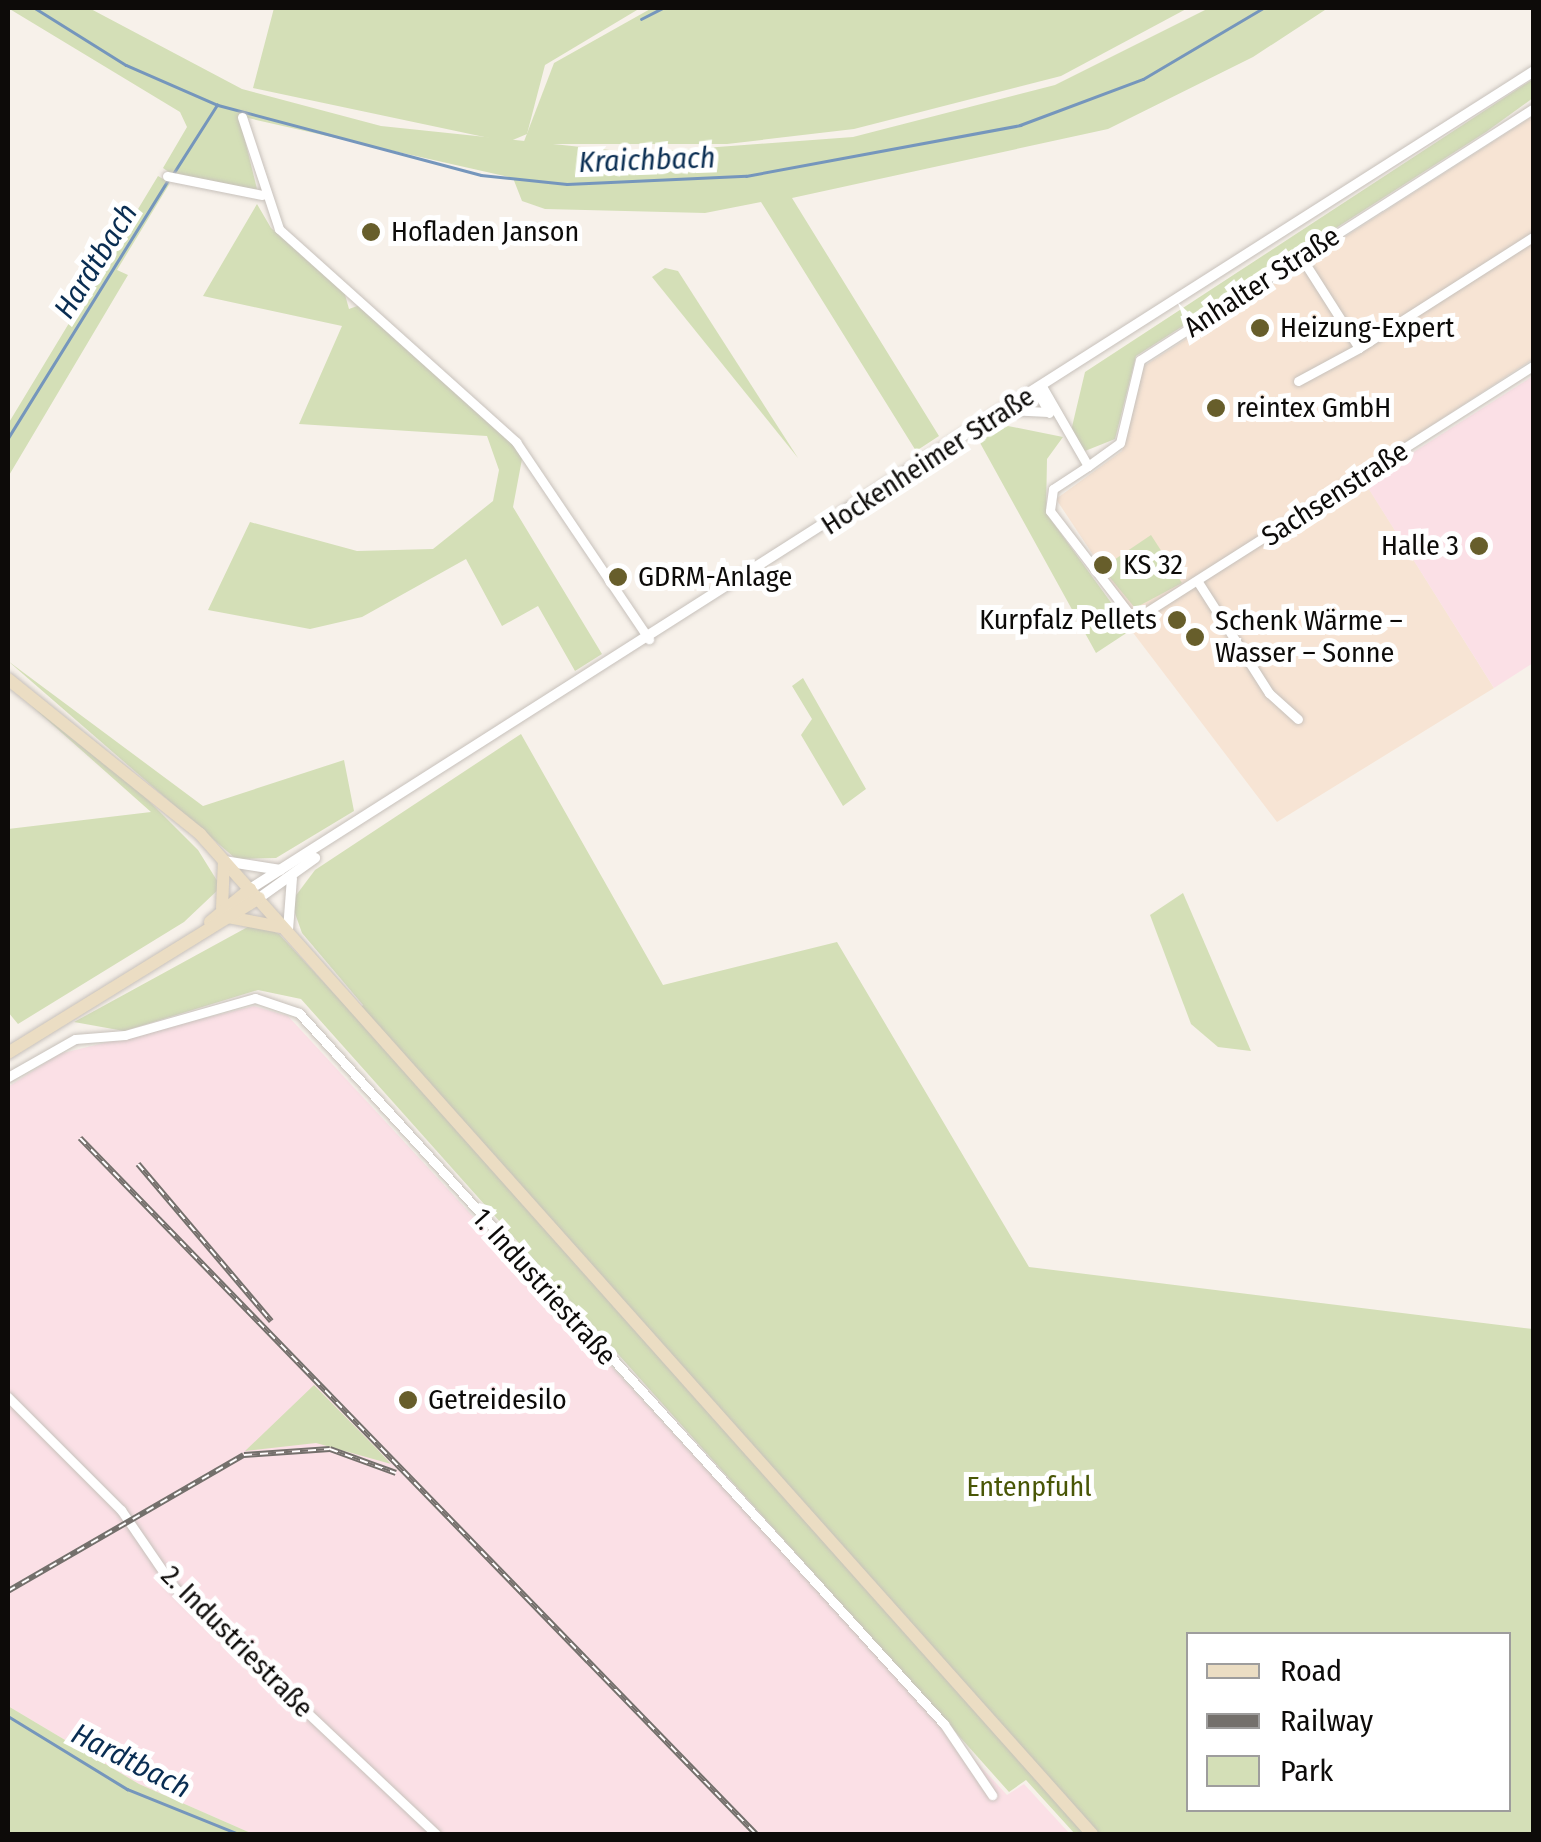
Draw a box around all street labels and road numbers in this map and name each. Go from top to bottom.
street label: Anhalter Straße [1178,219,1346,345]
street label: Hockenheimer Straße [815,380,1041,542]
street label: Sachsenstraße [1256,434,1414,554]
street label: 1. Industriestraße [465,1202,623,1372]
street label: 2. Industriestraße [154,1559,320,1725]

